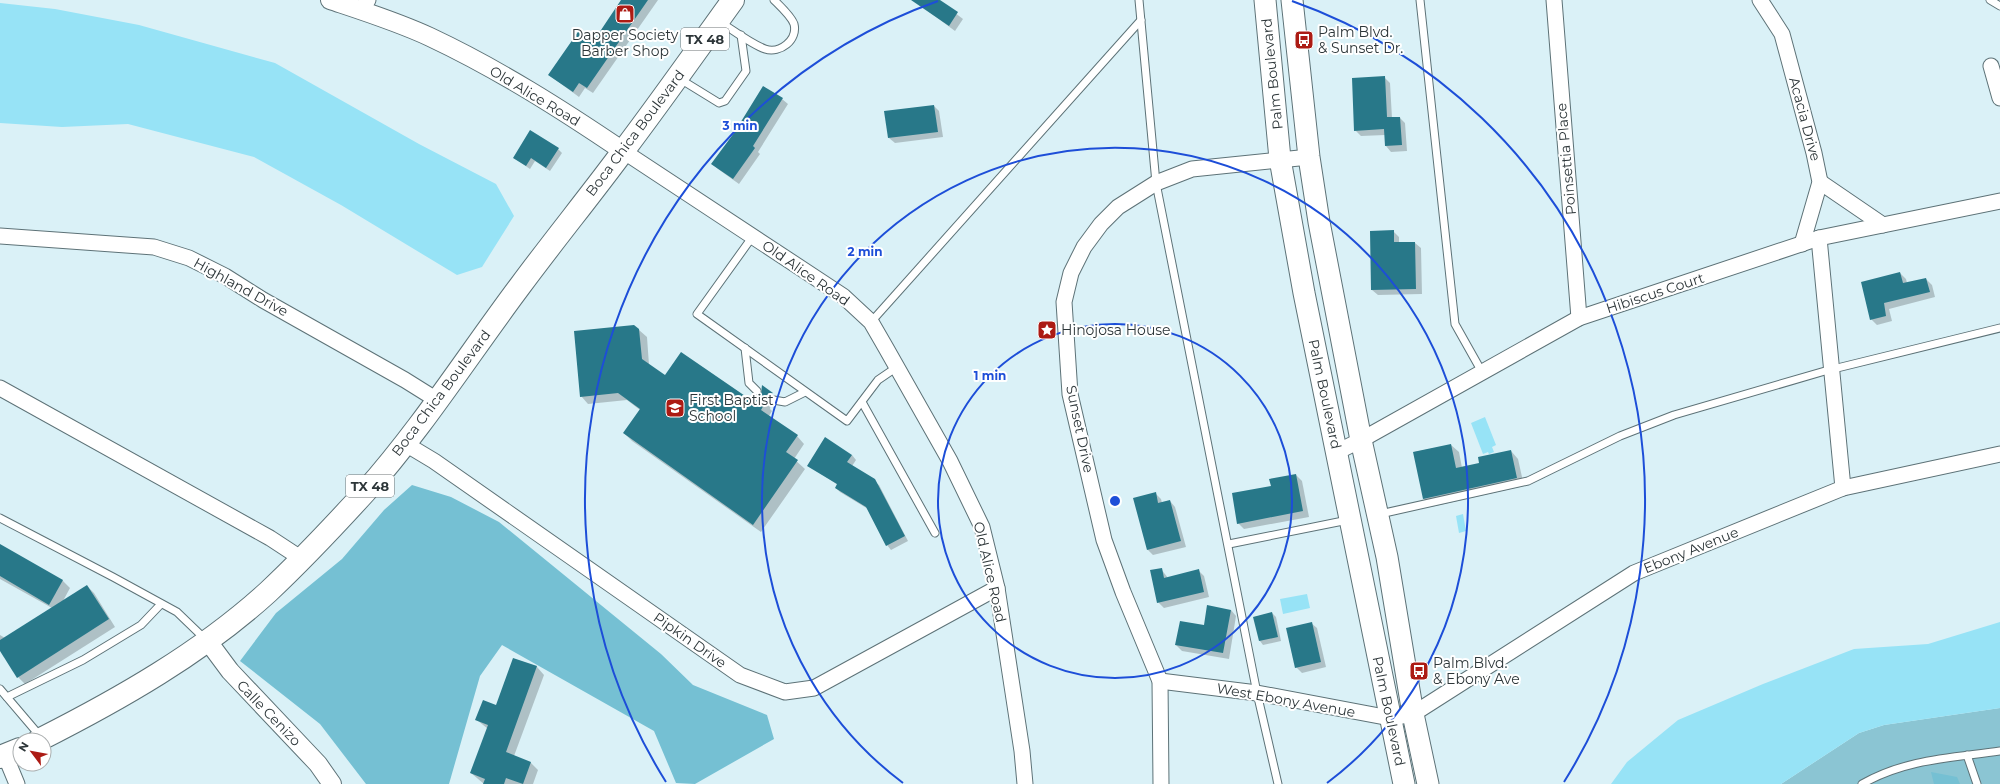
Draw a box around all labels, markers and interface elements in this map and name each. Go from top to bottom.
shop icon: Dapper Society Barber Shop [614,3,636,25]
street label: Palm Boulevard [1257,18,1287,130]
place label: Palm Blvd. & Sunset Dr. [1318,23,1403,57]
place label: Dapper Society Barber Shop [572,26,679,60]
road number: TX 48 [681,28,729,50]
bus stop icon: Palm Blvd. & Sunset Dr. [1293,29,1315,51]
street label: Old Alice Road [486,62,584,130]
street label: Boca Chica Boulevard [582,66,688,200]
street label: Acacia Drive [1785,75,1825,163]
street label: Poinsettia Place [1552,102,1580,216]
text: 3 min [722,118,758,133]
street label: Old Alice Road [759,236,853,310]
text: 2 min [848,244,882,259]
street label: Highland Drive [190,254,292,320]
street label: Hibiscus Court [1604,269,1707,317]
place icon: Hinojosa House [1036,319,1058,341]
place label: Hinojosa House [1061,321,1171,339]
street label: Boca Chica Boulevard [388,326,494,460]
street label: Palm Boulevard [1305,337,1345,451]
text: 1 min [974,368,1006,383]
street label: Sunset Drive [1062,384,1098,474]
place label: First Baptist School [689,391,774,425]
school or university icon: First Baptist School [664,397,686,419]
road number: TX 48 [346,475,394,497]
centre of rings [1108,494,1122,508]
street label: Old Alice Road [970,520,1010,624]
street label: Ebony Avenue [1641,523,1741,577]
street label: Pipkin Drive [650,608,730,672]
street label: Palm Boulevard [1369,654,1409,768]
place label: Palm Blvd. & Ebony Ave [1433,654,1520,688]
bus stop icon: Palm Blvd. & Ebony Ave [1408,660,1430,682]
street label: Calle Cenizo [233,676,305,750]
street label: West Ebony Avenue [1215,679,1357,721]
north arrow [12,732,52,772]
text: N [15,739,32,754]

